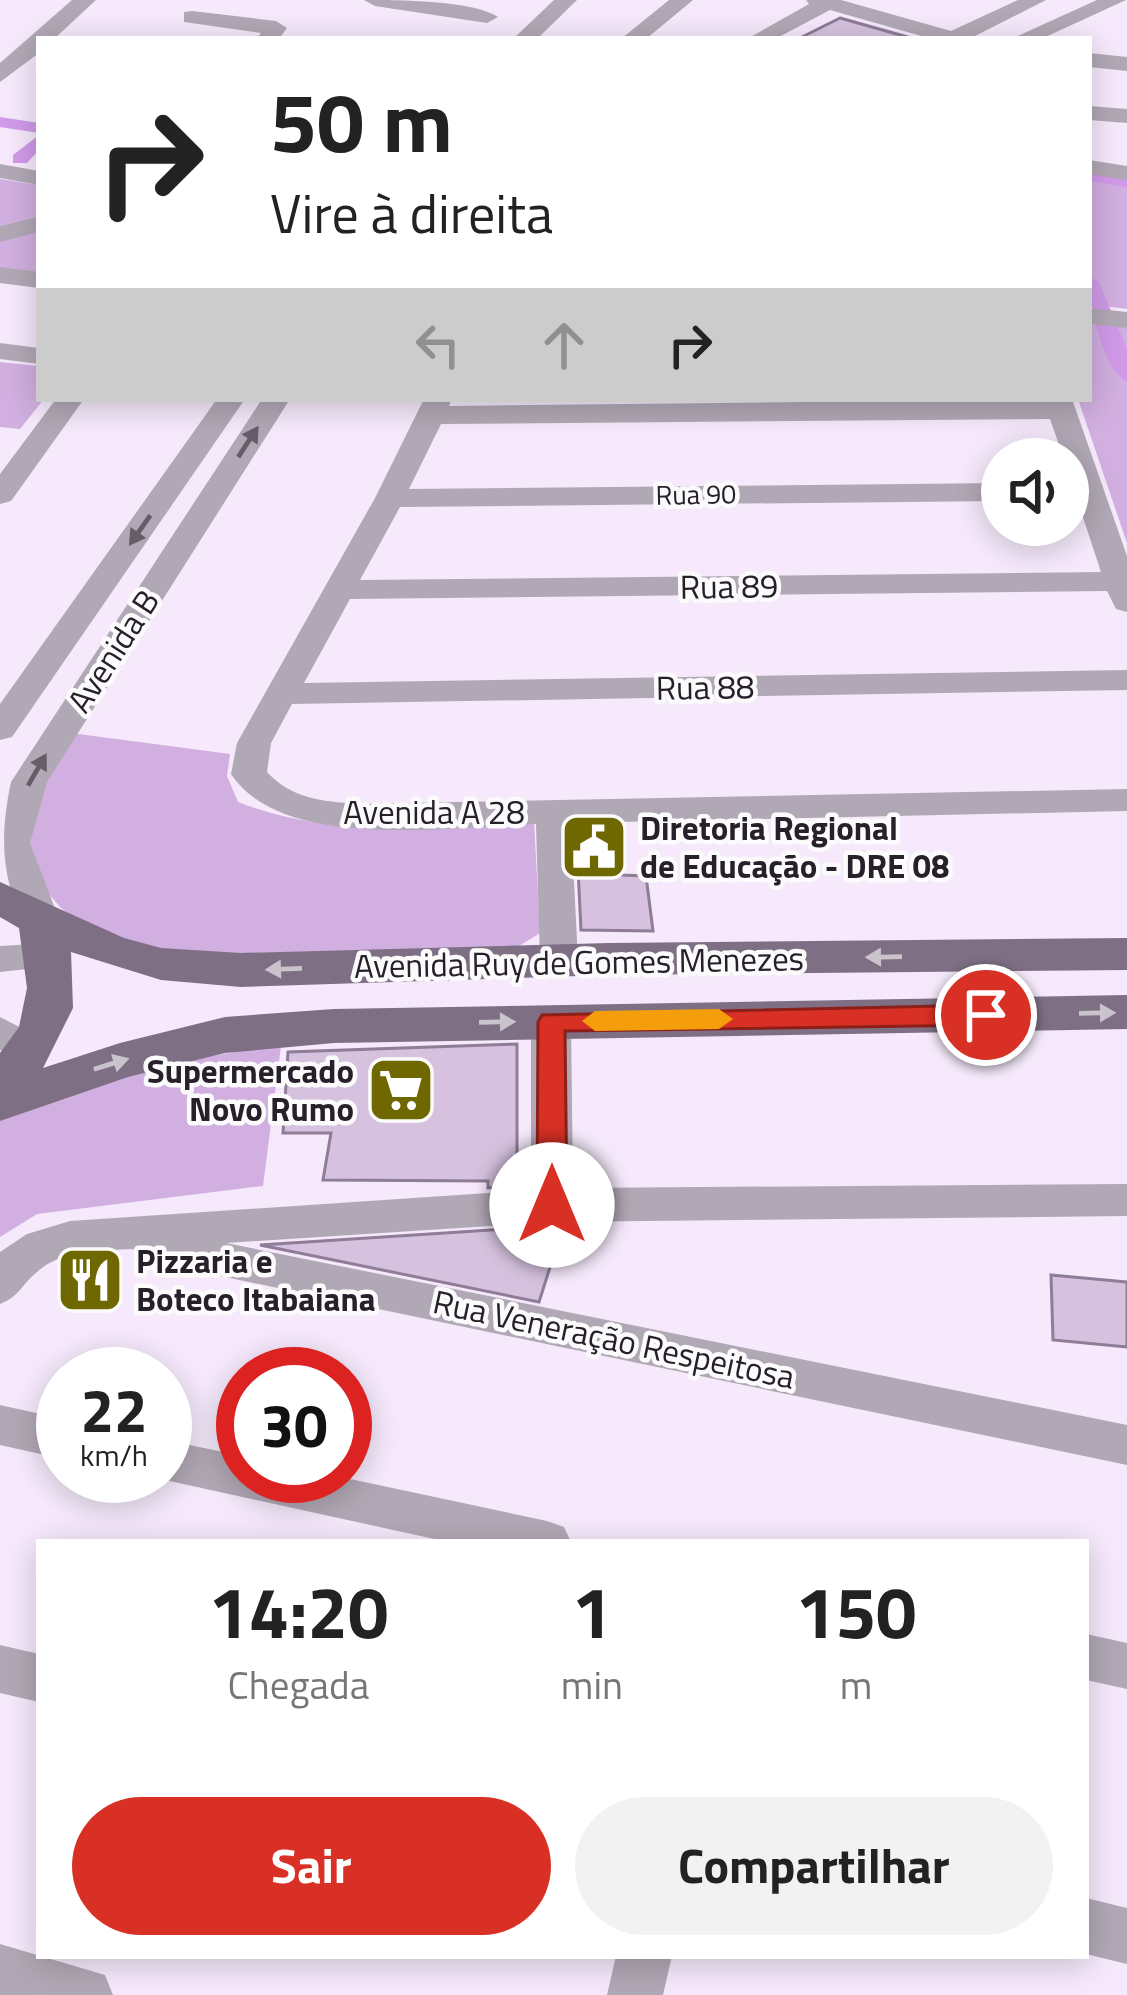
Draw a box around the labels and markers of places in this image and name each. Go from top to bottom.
place label: Diretoria Regional de Educação - DRE 08 [640,803,949,891]
public building icon: Diretoria Regional de Educação - DRE 08 [559,812,629,882]
pin [935,964,1037,1066]
place label: Supermercado Novo Rumo [147,1046,354,1134]
supermarket icon: Supermercado Novo Rumo [366,1055,436,1125]
place label: Pizzaria e Boteco Itabaiana [136,1236,376,1324]
restaurant icon: Pizzaria e Boteco Itabaiana [55,1245,125,1315]

